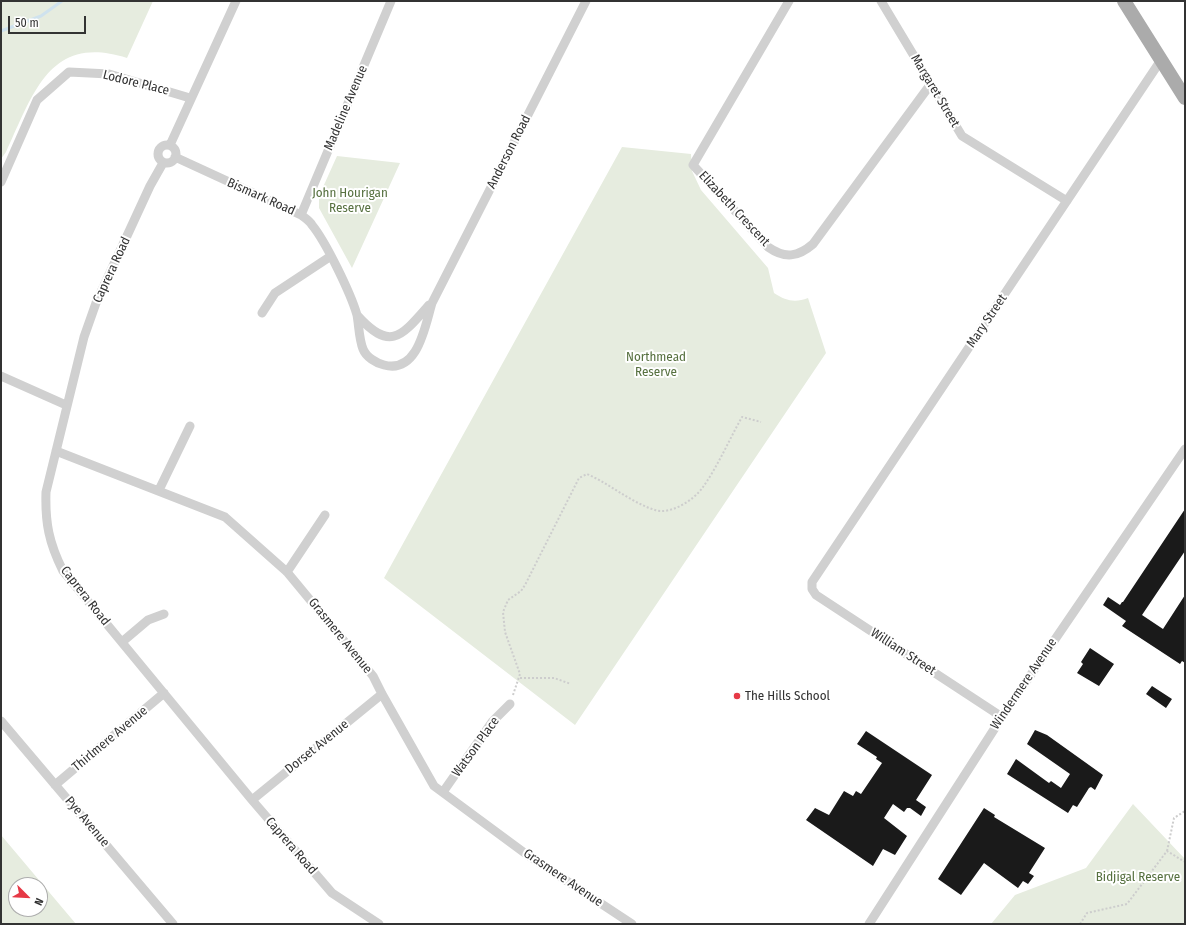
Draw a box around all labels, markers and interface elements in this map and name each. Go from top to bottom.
scale bar [10,8,88,34]
text: 50 m [15,16,39,30]
street label: Margaret Street [907,52,963,130]
street label: Madeline Avenue [321,63,371,153]
street label: Lodore Place [101,67,171,99]
street label: Anderson Road [484,113,534,191]
street label: Elizabeth Crescent [695,168,773,250]
street label: Bismark Road [225,175,297,219]
park label: John Hourigan Reserve [312,185,388,216]
street label: Caprera Road [90,235,134,305]
street label: Mary Street [963,291,1011,351]
park label: Northmead Reserve [626,349,686,380]
street label: Caprera Road [57,563,113,629]
street label: Grasmere Avenue [305,595,375,677]
street label: William Street [867,625,939,679]
street label: Windermere Avenue [988,635,1060,733]
place label: The Hills School [745,688,830,704]
marker: The Hills School [732,691,742,701]
street label: Thirlmere Avenue [69,703,151,775]
street label: Watson Place [449,714,503,780]
street label: Dorset Avenue [282,717,352,777]
street label: Pye Avenue [61,794,113,850]
street label: Caprera Road [262,814,320,878]
street label: Grasmere Avenue [520,846,606,910]
park label: Bidjigal Reserve [1096,869,1180,885]
north arrow [8,877,48,917]
text: N [31,896,46,907]

